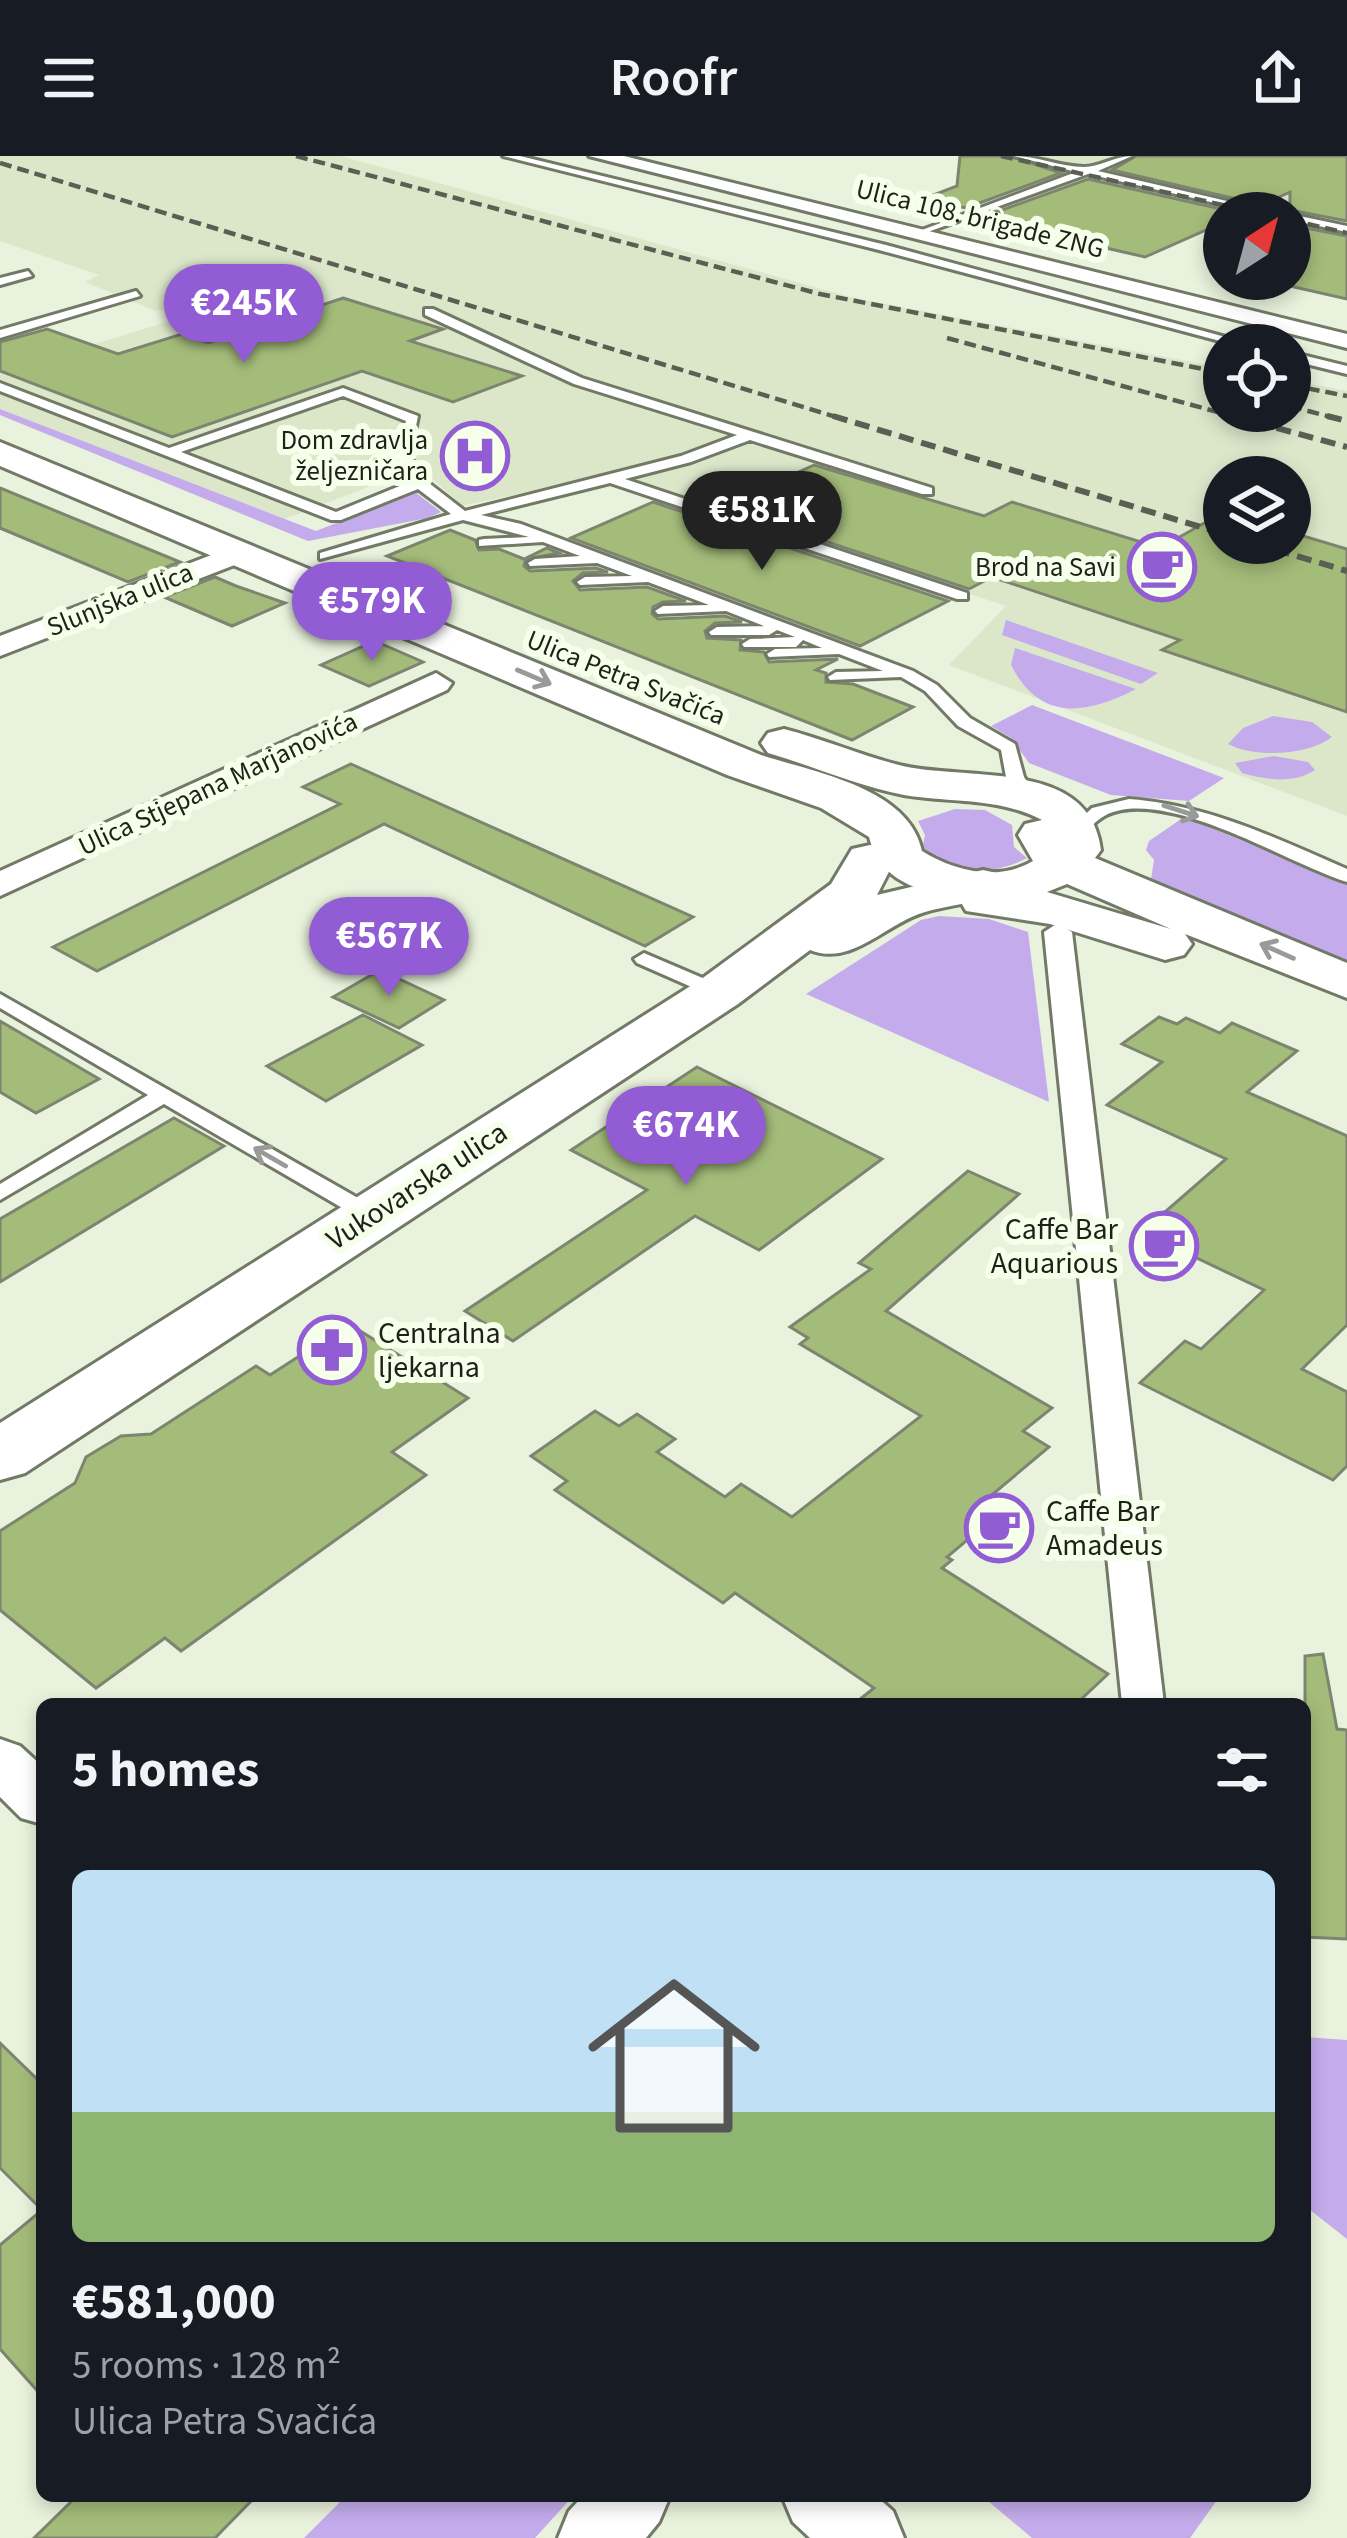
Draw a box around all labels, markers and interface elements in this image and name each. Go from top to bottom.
text: Roofr [610,40,737,117]
icon: menu [36,45,102,111]
icon: share [1245,45,1311,111]
street label: Ulica 108. brigade ZNG [852,169,1108,269]
north arrow [1203,192,1311,300]
map controls [1203,192,1311,564]
pin: €245K [160,264,328,366]
text: €245K [191,275,297,331]
button: locate [1203,324,1311,432]
place label: Dom zdravlja željezničara [280,421,428,491]
hospital icon: Dom zdravlja željezničara [440,421,510,491]
button: layers [1203,456,1311,564]
pin: €581K [678,471,846,573]
text: €581K [709,482,815,538]
cafe icon: Brod na Savi [1127,532,1197,602]
place label: Brod na Savi [975,548,1116,587]
street label: Slunjska ulica [41,553,199,647]
pin: €579K [288,562,456,664]
text: €579K [319,573,425,629]
street label: Ulica Petra Svačića [521,620,731,736]
one-way arrow [515,668,552,689]
street label: Ulica Stjepana Marjanovića [72,702,364,866]
one-way arrow [1161,801,1199,823]
pin: €567K [305,897,473,999]
text: €567K [336,908,442,964]
one-way arrow [1260,939,1296,961]
pin: €674K [602,1086,770,1188]
text: €674K [633,1097,739,1153]
street label: Vukovarska ulica [318,1111,516,1261]
one-way arrow [253,1144,288,1168]
place label: Caffe Bar Aquarious [991,1208,1119,1285]
cafe icon: Caffe Bar Aquarious [1129,1211,1199,1281]
place label: Centralna ljekarna [378,1312,501,1389]
pharmacy icon: Centralna ljekarna [297,1315,367,1385]
place label: Caffe Bar Amadeus [1046,1490,1163,1567]
cafe icon: Caffe Bar Amadeus [964,1493,1034,1563]
text: 5 homes [72,1734,259,1806]
icon: filters [1209,1737,1275,1803]
icon: home [566,1948,782,2164]
text: €581,000 [72,2266,276,2338]
text: 5 rooms · 128 m² [72,2338,341,2394]
text: Ulica Petra Svačića [72,2394,377,2450]

